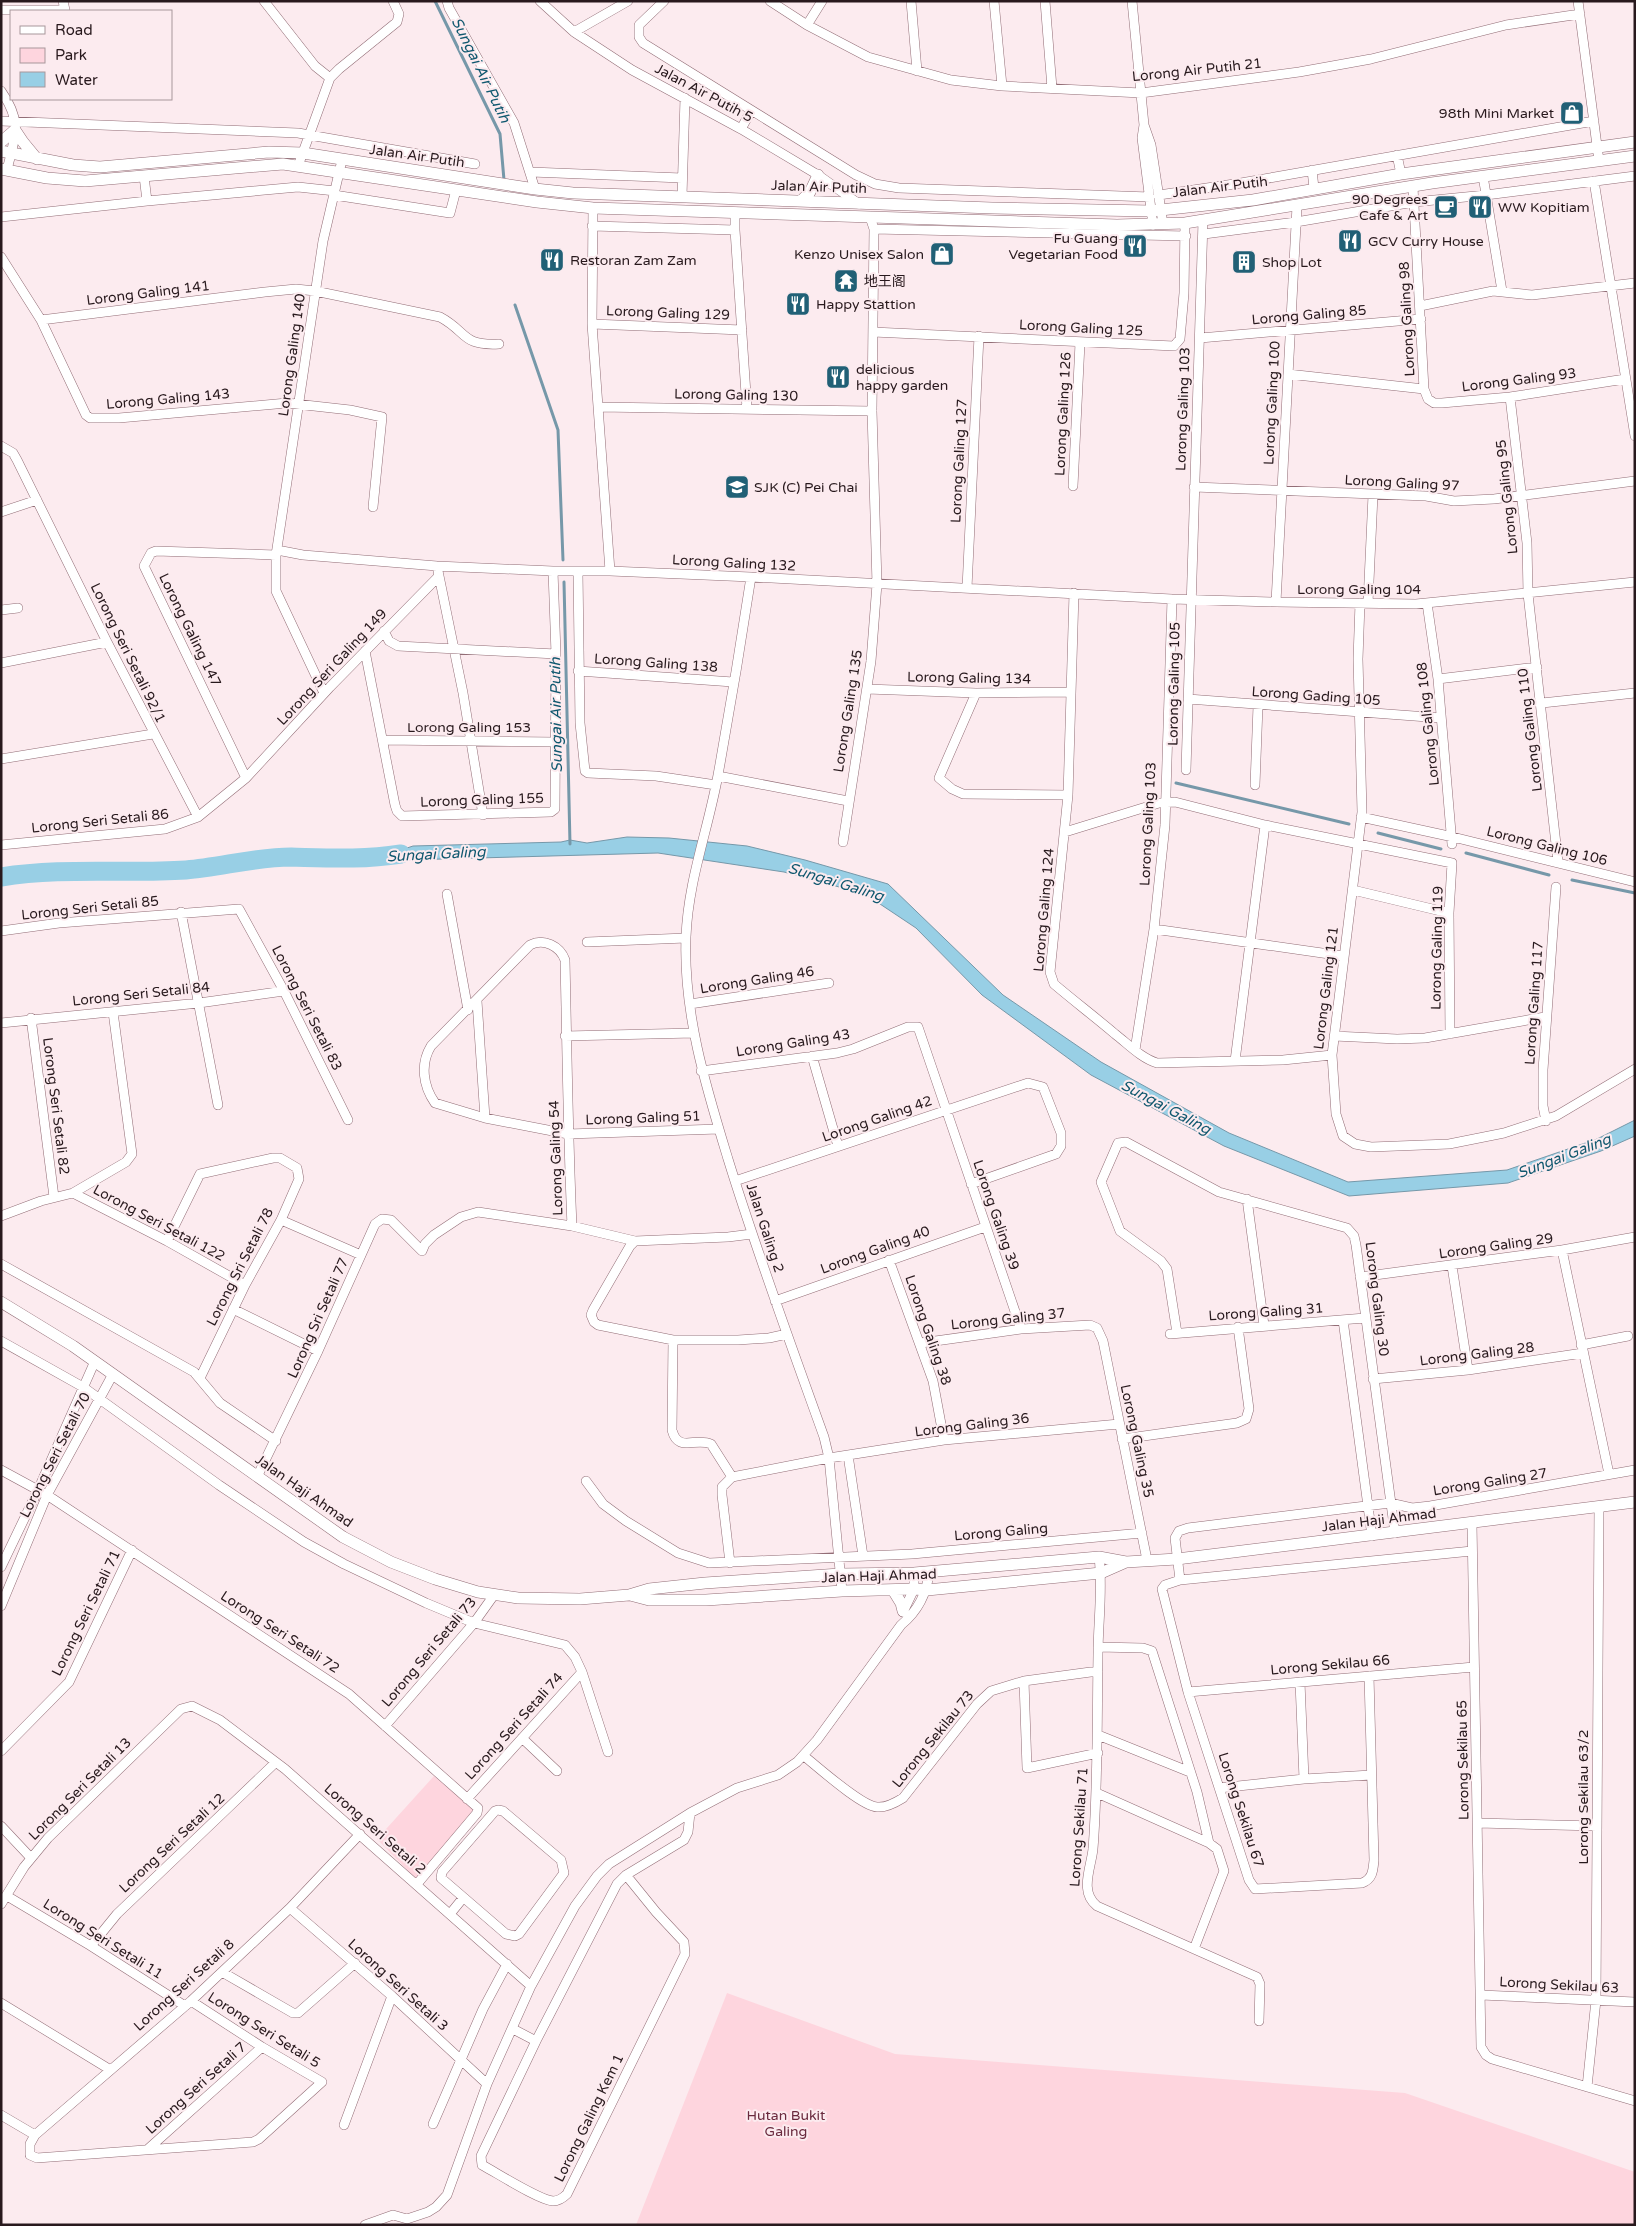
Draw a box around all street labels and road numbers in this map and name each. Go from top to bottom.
street label: Lorong Air Putih 21 [1131,55,1263,85]
street label: Jalan Air Putih 5 [652,60,756,126]
street label: Jalan Air Putih [368,141,466,171]
street label: Jalan Air Putih [1171,173,1269,201]
street label: Jalan Air Putih [771,177,867,197]
street label: Lorong Galing 98 [1395,261,1419,377]
street label: Lorong Galing 141 [85,277,211,309]
street label: Lorong Galing 140 [275,292,309,418]
street label: Lorong Galing 129 [606,302,730,324]
street label: Lorong Galing 85 [1251,302,1367,328]
street label: Lorong Galing 125 [1019,316,1143,340]
street label: Lorong Galing 100 [1260,340,1284,465]
street label: Lorong Galing 103 [1172,347,1194,471]
street label: Lorong Galing 126 [1051,351,1075,476]
street label: Lorong Galing 93 [1461,365,1577,395]
street label: Lorong Galing 143 [105,385,231,413]
street label: Lorong Galing 130 [674,385,798,405]
street label: Lorong Galing 127 [947,399,971,523]
street label: Lorong Galing 95 [1493,439,1521,555]
street label: Lorong Galing 97 [1344,471,1460,495]
street label: Lorong Galing 132 [672,551,796,575]
street label: Lorong Galing 147 [155,571,225,689]
street label: Lorong Seri Setali 92/1 [87,580,169,726]
street label: Lorong Galing 104 [1297,581,1421,598]
street label: Lorong Seri Galing 149 [274,605,390,729]
street label: Lorong Galing 105 [1164,622,1184,746]
street label: Lorong Galing 135 [830,648,866,774]
street label: Lorong Galing 138 [594,650,719,676]
street label: Lorong Galing 108 [1413,661,1443,787]
street label: Lorong Galing 110 [1514,667,1546,793]
street label: Lorong Galing 134 [907,668,1031,688]
street label: Lorong Gading 105 [1251,683,1381,709]
street label: Lorong Galing 153 [407,719,531,736]
street label: Lorong Galing 103 [1136,762,1160,886]
street label: Lorong Galing 155 [420,789,544,811]
street label: Lorong Seri Setali 86 [30,805,170,837]
street label: Lorong Galing 106 [1485,823,1609,869]
street label: Lorong Galing 124 [1030,847,1058,973]
street label: Lorong Galing 119 [1427,886,1447,1010]
street label: Lorong Seri Setali 85 [20,892,160,924]
street label: Lorong Galing 121 [1310,925,1342,1051]
street label: Lorong Galing 117 [1521,941,1547,1065]
street label: Lorong Seri Setali 83 [268,943,346,1073]
street label: Lorong Galing 46 [699,963,815,997]
street label: Lorong Seri Setali 84 [71,978,211,1010]
street label: Lorong Galing 43 [735,1026,851,1060]
street label: Lorong Seri Setali 82 [39,1036,73,1176]
street label: Lorong Galing 42 [820,1092,934,1146]
street label: Lorong Galing 54 [545,1100,567,1216]
street label: Lorong Galing 51 [585,1107,701,1129]
street label: Lorong Galing 39 [969,1158,1023,1272]
street label: Lorong Seri Setali 122 [90,1181,228,1265]
street label: Jalan Galing 2 [743,1181,787,1275]
street label: Lorong Sri Setali 78 [203,1205,277,1329]
street label: Lorong Galing 40 [818,1222,932,1278]
street label: Lorong Galing 29 [1438,1230,1554,1262]
street label: Lorong Galing 30 [1362,1241,1392,1357]
street label: Lorong Sri Setali 77 [284,1255,352,1381]
street label: Lorong Galing 38 [901,1273,955,1387]
street label: Lorong Galing 31 [1208,1300,1324,1324]
street label: Lorong Galing 37 [950,1305,1066,1333]
street label: Lorong Galing 28 [1419,1339,1535,1369]
street label: Lorong Galing 35 [1117,1383,1157,1499]
street label: Lorong Seri Setali 70 [16,1389,94,1520]
street label: Lorong Galing 36 [914,1410,1030,1440]
street label: Jalan Haji Ahmad [252,1451,356,1531]
street label: Lorong Galing 27 [1432,1465,1548,1499]
street label: Jalan Haji Ahmad [1321,1505,1437,1535]
street label: Lorong Galing [953,1519,1049,1545]
street label: Lorong Seri Setali 71 [48,1547,124,1679]
street label: Jalan Haji Ahmad [821,1565,937,1587]
street label: Lorong Seri Setali 72 [217,1587,343,1677]
street label: Lorong Seri Setali 73 [378,1594,480,1710]
street label: Lorong Sekilau 66 [1270,1651,1391,1679]
street label: Lorong Seri Setali 74 [461,1669,567,1783]
street label: Lorong Sekilau 73 [889,1687,977,1791]
street label: Lorong Sekilau 65 [1453,1700,1473,1820]
street label: Lorong Sekilau 63/2 [1575,1730,1592,1864]
street label: Lorong Seri Setali 13 [25,1734,135,1844]
street label: Lorong Sekilau 67 [1214,1750,1268,1870]
street label: Lorong Sekilau 71 [1066,1767,1092,1887]
street label: Lorong Seri Setali 2 [321,1780,429,1878]
street label: Lorong Seri Setali 12 [116,1790,228,1896]
street label: Lorong Seri Setali 11 [40,1895,166,1983]
street label: Lorong Seri Setali 8 [130,1935,238,2035]
street label: Lorong Seri Setali 3 [344,1935,452,2035]
street label: Lorong Sekilau 63 [1499,1973,1619,1997]
street label: Lorong Seri Setali 5 [205,1988,323,2072]
street label: Lorong Seri Setali 7 [142,2038,250,2138]
street label: Lorong Galing Kem 1 [551,2051,627,2185]

